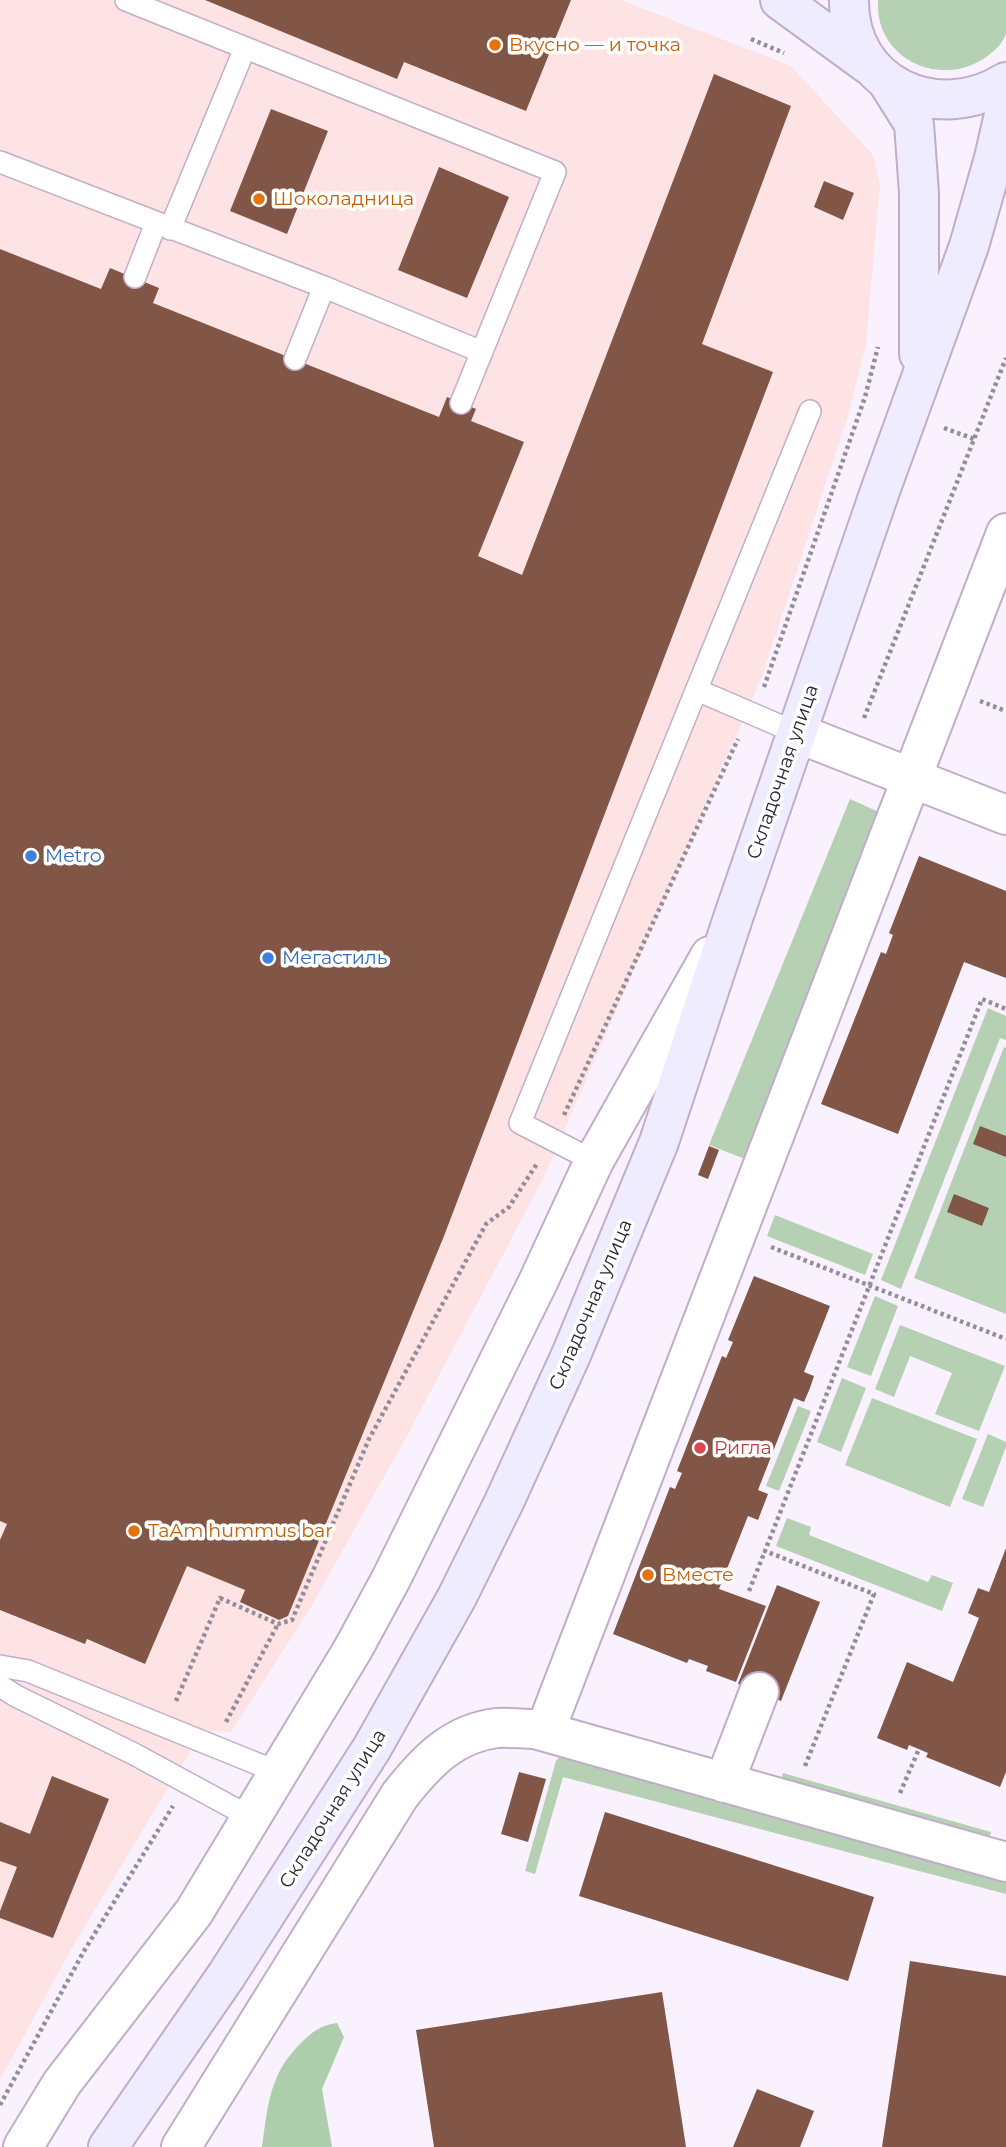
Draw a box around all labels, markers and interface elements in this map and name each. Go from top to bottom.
place label: Вкусно — и точка [509,34,681,56]
marker: Вкусно — и точка [487,37,503,53]
place label: Шоколадница [273,188,414,210]
marker: Шоколадница [251,191,267,207]
street label: Складочная улица [742,682,824,862]
place label: Metro [45,845,102,867]
marker: Metro [23,848,39,864]
place label: Мегастиль [282,947,387,969]
marker: Мегастиль [260,950,276,966]
street label: Складочная улица [545,1216,637,1394]
place label: Ригла [714,1437,772,1459]
marker: Ригла [692,1440,708,1456]
place label: TaAm hummus bar [148,1520,333,1542]
marker: TaAm hummus bar [126,1523,142,1539]
place label: Вместе [662,1564,734,1586]
marker: Вместе [640,1567,656,1583]
street label: Складочная улица [275,1725,391,1893]

